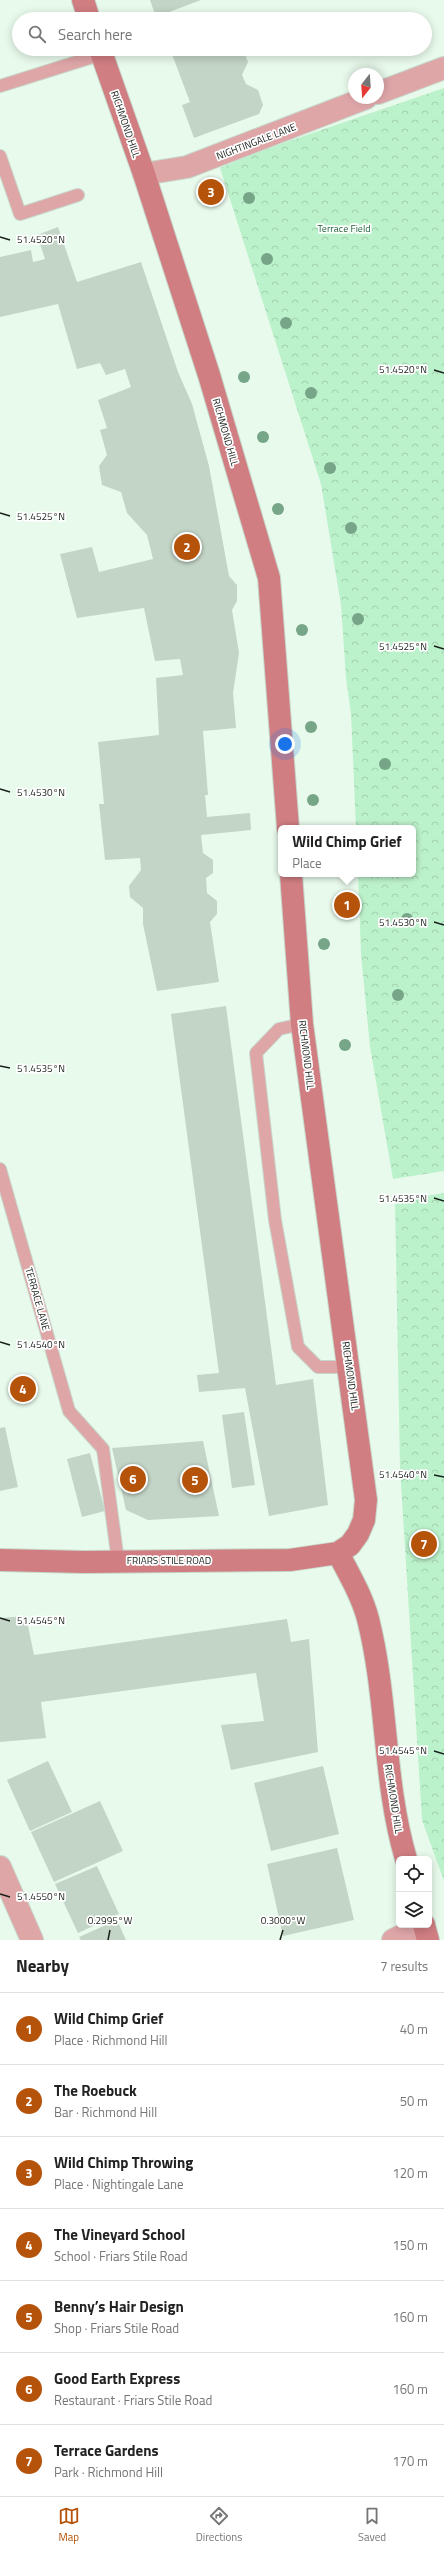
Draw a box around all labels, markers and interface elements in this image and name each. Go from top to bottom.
search box [12,12,432,56]
icon: search [26,23,48,45]
text: Search here [58,23,132,46]
north arrow [348,68,384,104]
street label: RICHMOND HILL [107,89,144,160]
street label: NIGHTINGALE LANE [214,119,299,164]
pin: 3 [198,177,224,207]
park label: Terrace Field [318,221,370,236]
text: 51.4520°N [17,232,65,247]
text: 51.4520°N [379,362,427,377]
street label: RICHMOND HILL [209,396,242,468]
text: 51.4525°N [17,509,65,524]
pin: 2 [174,532,200,562]
text: 51.4525°N [379,639,427,654]
your location [275,734,295,754]
text: 51.4530°N [17,785,65,800]
popup [278,825,416,877]
text: Wild Chimp Grief [292,830,402,853]
text: Place [292,853,322,873]
pin: 1 [334,890,360,920]
text: 51.4530°N [379,915,427,930]
street label: RICHMOND HILL [295,1019,318,1091]
text: 51.4535°N [17,1061,65,1076]
text: 51.4535°N [379,1191,427,1206]
street label: TERRACE LANE [21,1266,54,1333]
text: 51.4540°N [17,1337,65,1352]
street label: RICHMOND HILL [338,1340,363,1412]
pin: 4 [10,1374,36,1404]
pin: 6 [120,1464,146,1494]
pin: 5 [182,1465,208,1495]
text: 51.4540°N [379,1467,427,1482]
pin: 7 [411,1529,437,1559]
street label: FRIARS STILE ROAD [127,1553,211,1568]
text: 51.4545°N [17,1613,65,1628]
text: 51.4545°N [379,1743,427,1758]
street label: RICHMOND HILL [381,1763,406,1835]
map controls [396,1856,432,1928]
button: locate [396,1856,432,1892]
text: 51.4550°N [17,1889,65,1904]
button: layers [396,1892,432,1928]
text: 0.2995°W [88,1913,132,1928]
text: 0.3000°W [261,1913,305,1928]
text: Nearby [16,1953,69,1979]
text: 7 results [380,1956,428,1976]
text: Wild Chimp Grief [54,2007,163,2030]
text: 1 [25,2019,33,2039]
text: 40 m [400,2019,428,2039]
text: Place · Richmond Hill [54,2030,168,2050]
text: The Roebuck [54,2079,137,2102]
text: 2 [25,2091,33,2111]
text: 50 m [400,2091,428,2111]
text: Bar · Richmond Hill [54,2102,157,2122]
text: Wild Chimp Throwing [54,2151,193,2174]
text: 3 [25,2163,33,2183]
text: 120 m [392,2163,428,2183]
text: Place · Nightingale Lane [54,2174,183,2194]
text: The Vineyard School [54,2223,185,2246]
text: 4 [25,2235,33,2255]
text: 150 m [392,2235,428,2255]
text: School · Friars Stile Road [54,2246,188,2266]
text: Benny’s Hair Design [54,2295,184,2318]
text: 5 [25,2307,33,2327]
text: 160 m [392,2307,428,2327]
text: Shop · Friars Stile Road [54,2318,179,2338]
text: Good Earth Express [54,2367,180,2390]
text: 6 [25,2379,33,2399]
text: 160 m [392,2379,428,2399]
text: Restaurant · Friars Stile Road [54,2390,212,2410]
text: Terrace Gardens [54,2439,159,2462]
text: 7 [25,2451,33,2471]
text: 170 m [392,2451,428,2471]
text: Park · Richmond Hill [54,2462,163,2482]
tab: Map [58,2505,80,2545]
tab: Directions [196,2505,242,2545]
tab: Saved [358,2505,386,2545]

